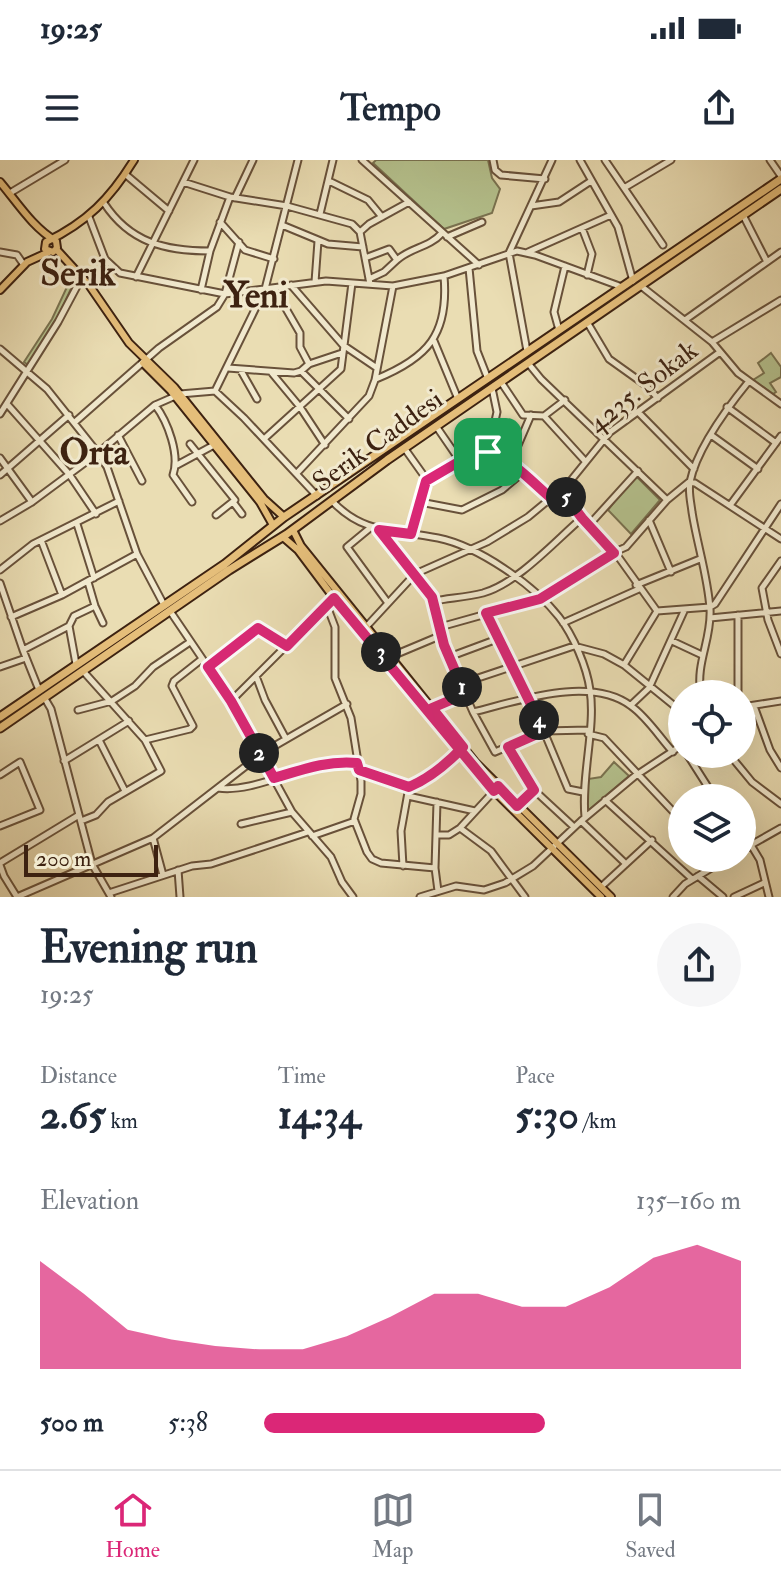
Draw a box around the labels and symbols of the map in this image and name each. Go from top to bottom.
district label: Serik [40,251,116,296]
district label: Yeni [223,273,289,318]
street label: 4235. Sokak [581,333,706,441]
street label: Serik Caddesi [306,382,450,500]
pin [454,418,522,486]
district label: Orta [59,430,130,475]
pin: 5 [546,477,586,517]
pin: 3 [361,632,401,672]
pin: 1 [442,667,482,707]
pin: 4 [519,700,559,740]
pin: 2 [239,733,279,773]
scale bar [24,841,158,877]

